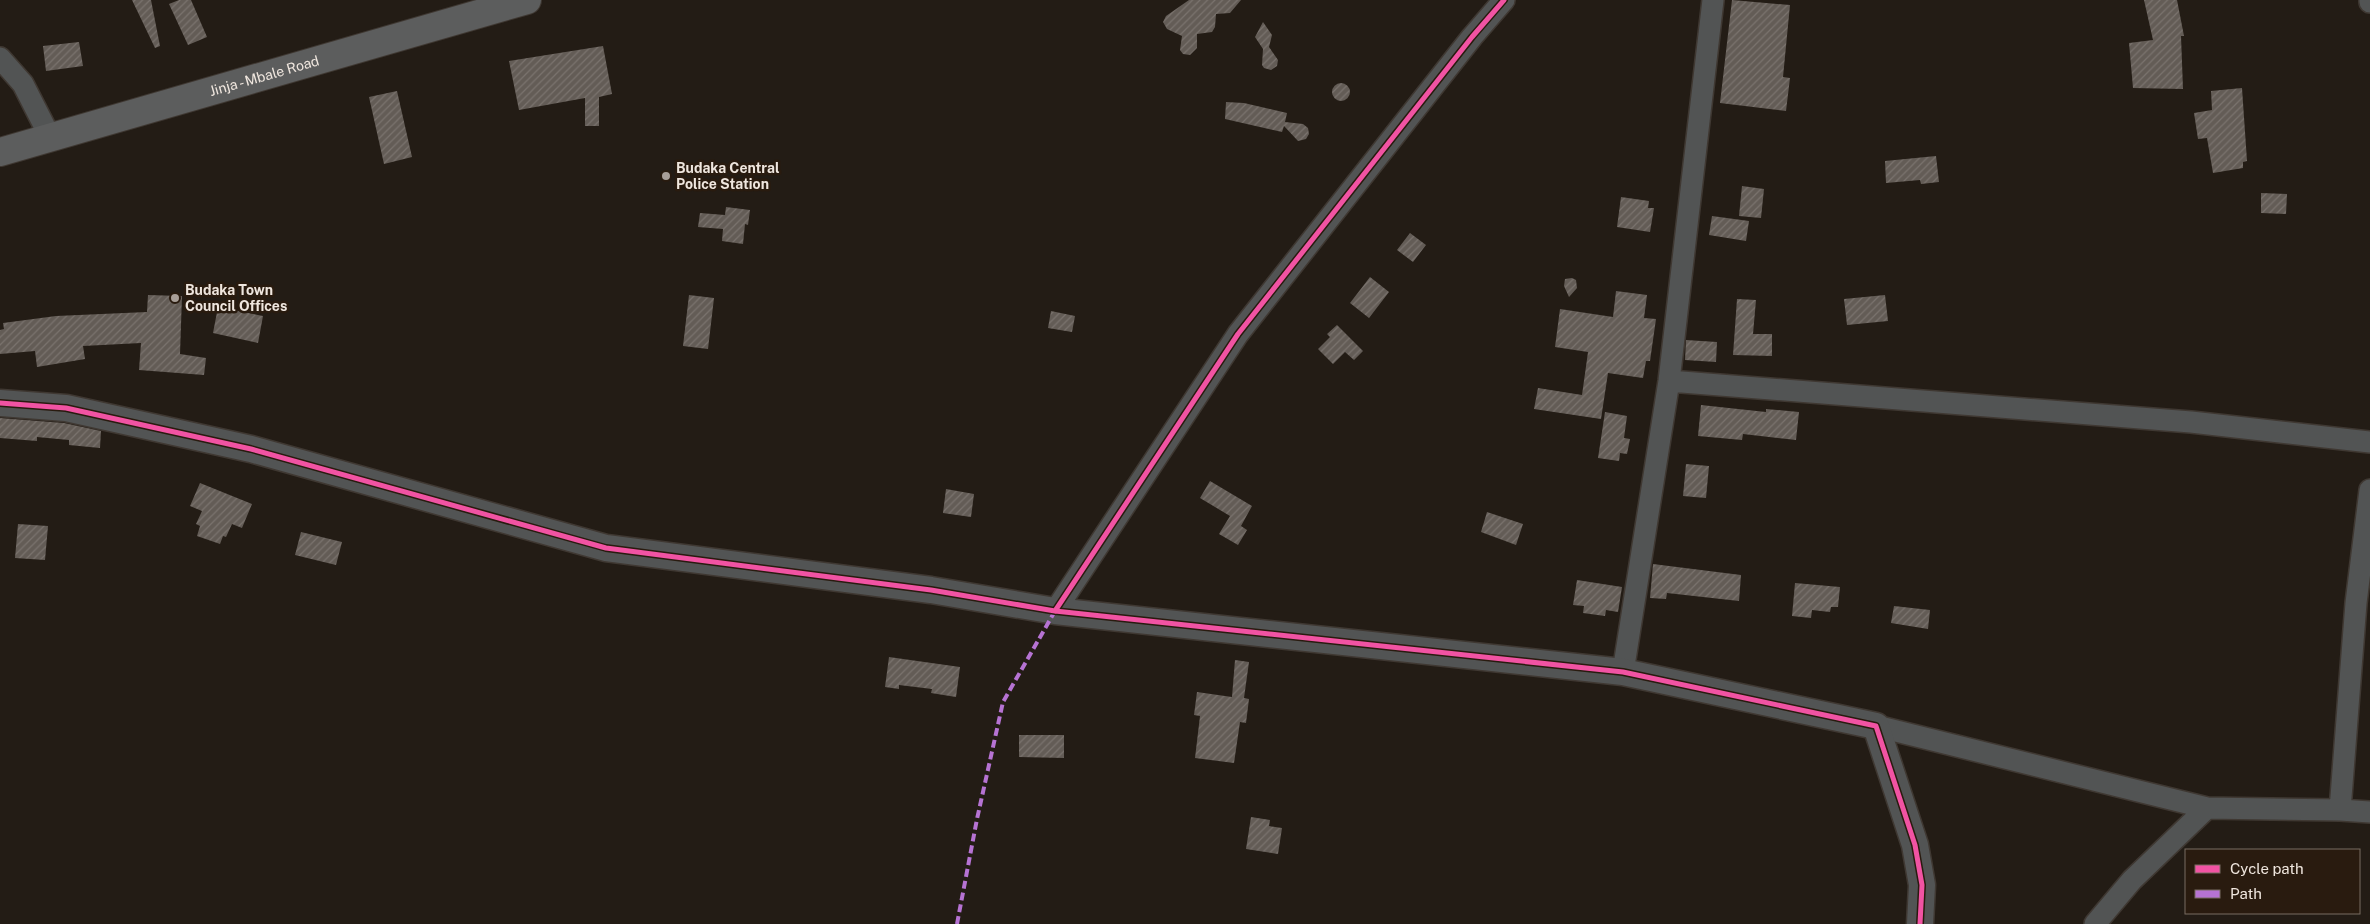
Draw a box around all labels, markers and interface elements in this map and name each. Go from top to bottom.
street label: Jinja - Mbale Road [207,52,321,99]
place label: Budaka Central Police Station [676,160,780,192]
marker: Budaka Central Police Station [660,170,672,182]
place label: Budaka Town Council Offices [185,282,287,314]
marker: Budaka Town Council Offices [169,292,181,304]
legend [2185,849,2360,914]
text: Cycle path [2230,860,2304,877]
text: Path [2230,885,2262,902]

